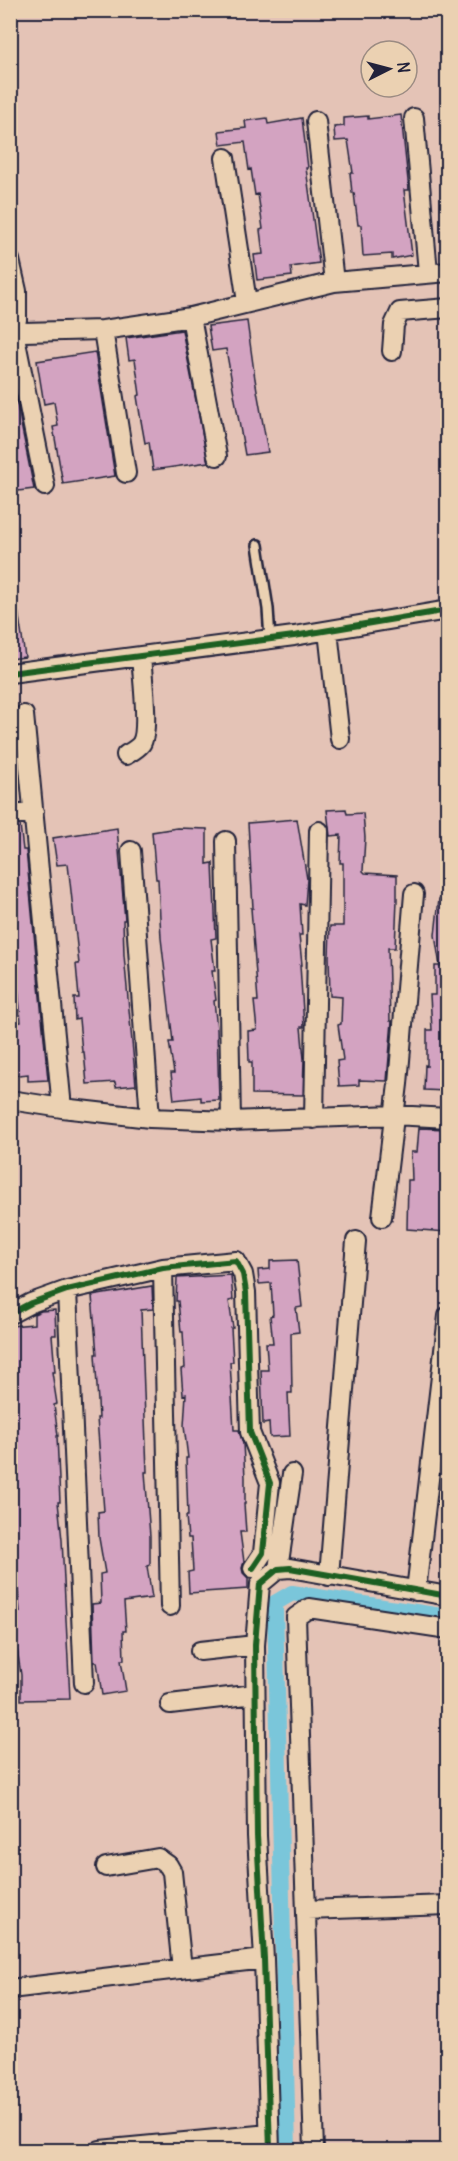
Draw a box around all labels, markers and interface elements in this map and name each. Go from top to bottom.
north arrow [359,39,419,99]
text: N [393,61,414,74]

